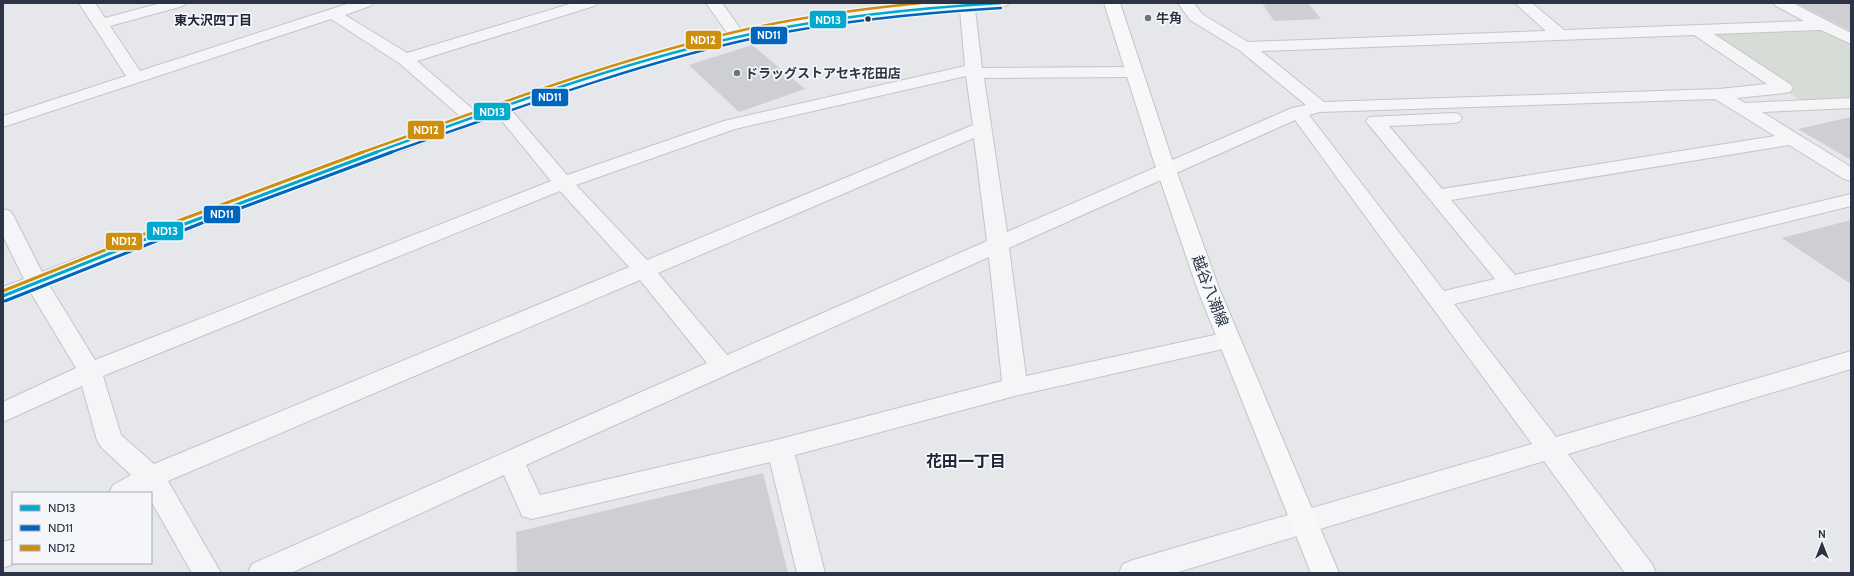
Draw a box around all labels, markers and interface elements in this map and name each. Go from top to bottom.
line badge: ND13 [809,10,847,29]
place label: 牛角 [1156,10,1182,26]
district label: 東大沢四丁目 [174,12,252,28]
text: ND13 [815,13,841,27]
marker: 牛角 [1143,13,1153,23]
unlabelled marker [863,14,873,24]
line badge: ND11 [750,26,788,45]
text: ND11 [757,28,781,42]
line badge: ND12 [685,30,722,50]
text: ND12 [690,33,716,47]
place label: ドラッグストアセキ花田店 [745,65,901,81]
marker: ドラッグストアセキ花田店 [732,68,742,78]
line badge: ND11 [531,88,569,107]
text: ND11 [538,90,562,104]
line badge: ND13 [473,102,511,121]
text: ND13 [479,105,505,119]
line badge: ND12 [407,120,445,140]
text: ND12 [413,123,439,137]
line badge: ND11 [203,205,241,224]
text: ND11 [210,207,234,221]
line badge: ND13 [146,221,184,241]
text: ND13 [152,224,178,238]
line badge: ND12 [105,232,143,251]
text: ND12 [111,234,137,248]
street label: 越谷八潮線 [1188,252,1232,329]
district label: 花田一丁目 [926,452,1006,471]
legend [12,492,152,564]
text: ND13 [48,500,76,515]
text: ND11 [48,520,73,535]
north arrow [1802,524,1842,564]
text: N [1818,527,1826,541]
text: ND12 [48,540,75,555]

